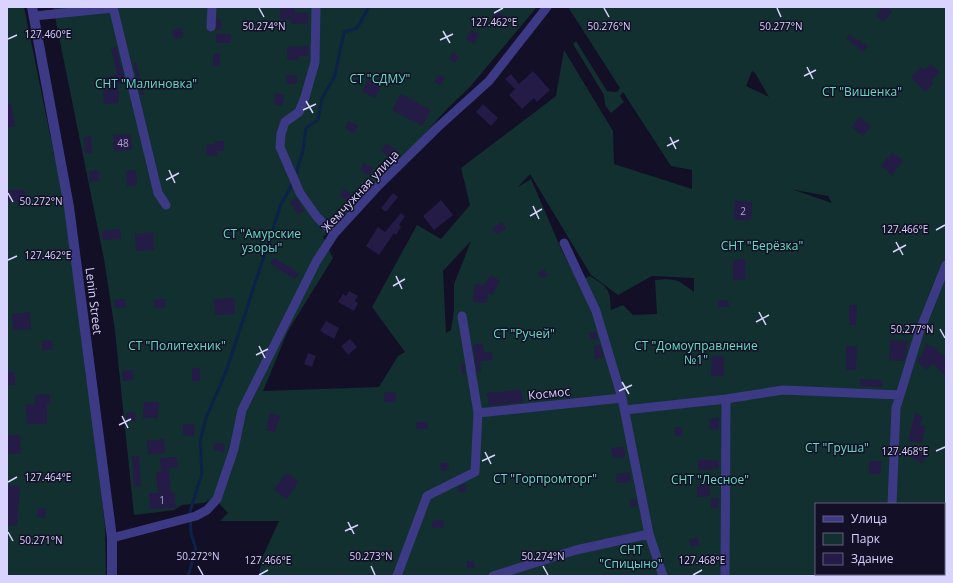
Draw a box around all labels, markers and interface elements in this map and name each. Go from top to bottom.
text: 127.462°E [471,15,517,29]
text: 50.274°N [242,19,286,33]
text: 50.276°N [587,19,631,33]
text: 50.277°N [759,19,803,33]
text: 127.460°E [25,27,71,41]
park label: СТ "СДМУ" [350,70,410,87]
park label: СНТ "Малиновка" [95,75,197,92]
park label: СТ "Вишенка" [822,83,902,100]
house number: 48 [117,136,129,150]
street label: Жемчужная улица [317,146,403,236]
text: 50.272°N [19,194,63,208]
house number: 2 [740,204,746,218]
text: 127.466°E [882,222,928,236]
park label: СТ "Амурские узоры" [223,225,301,256]
park label: СНТ "Берёзка" [721,237,803,254]
text: 127.462°E [25,248,71,262]
street label: Lenin Street [81,267,107,335]
text: 50.277°N [890,322,934,336]
park label: СТ "Ручей" [493,325,555,342]
park label: СТ "Политехник" [128,337,226,354]
park label: СТ "Домоуправление №1" [634,337,758,368]
street label: Космос [527,382,571,404]
park label: СТ "Груша" [805,439,869,456]
text: 127.468°E [882,444,928,458]
text: 127.464°E [25,470,71,484]
park label: СТ "Горпромторг" [493,470,597,487]
park label: СНТ "Лесное" [671,471,749,488]
house number: 1 [159,493,165,507]
legend [815,503,945,575]
text: Улица [851,510,887,527]
text: Парк [851,530,881,547]
text: 50.271°N [19,533,63,547]
park label: СНТ "Спицыно" [599,541,663,572]
text: 50.272°N [176,549,220,563]
text: 50.273°N [349,549,393,563]
text: 50.274°N [521,549,565,563]
text: Здание [851,550,894,567]
text: 127.466°E [245,553,291,567]
text: 127.468°E [679,553,725,567]

